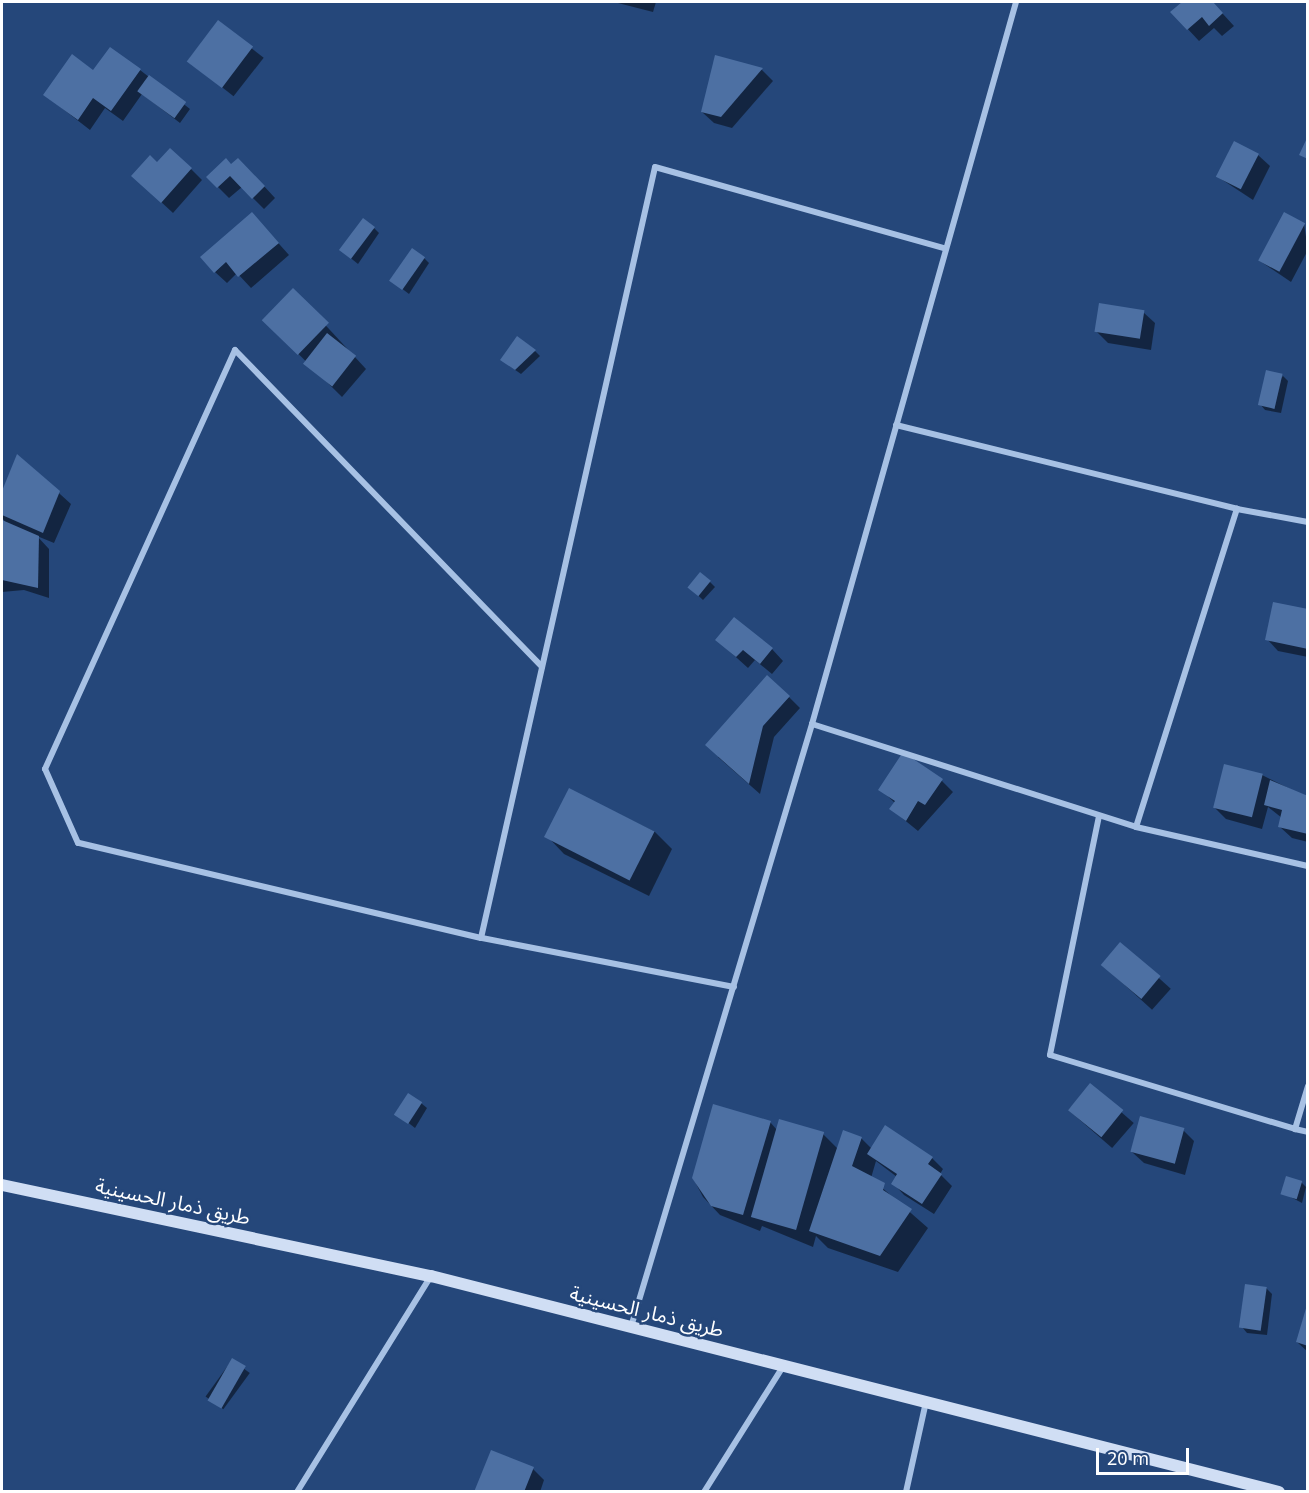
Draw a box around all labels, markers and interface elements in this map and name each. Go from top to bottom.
street label: طريق ذمار الحسينية [93,1173,253,1229]
street label: طريق ذمار الحسينية [568,1280,726,1342]
scale bar [1099,1436,1192,1474]
text: 20 m [1107,1446,1149,1470]

